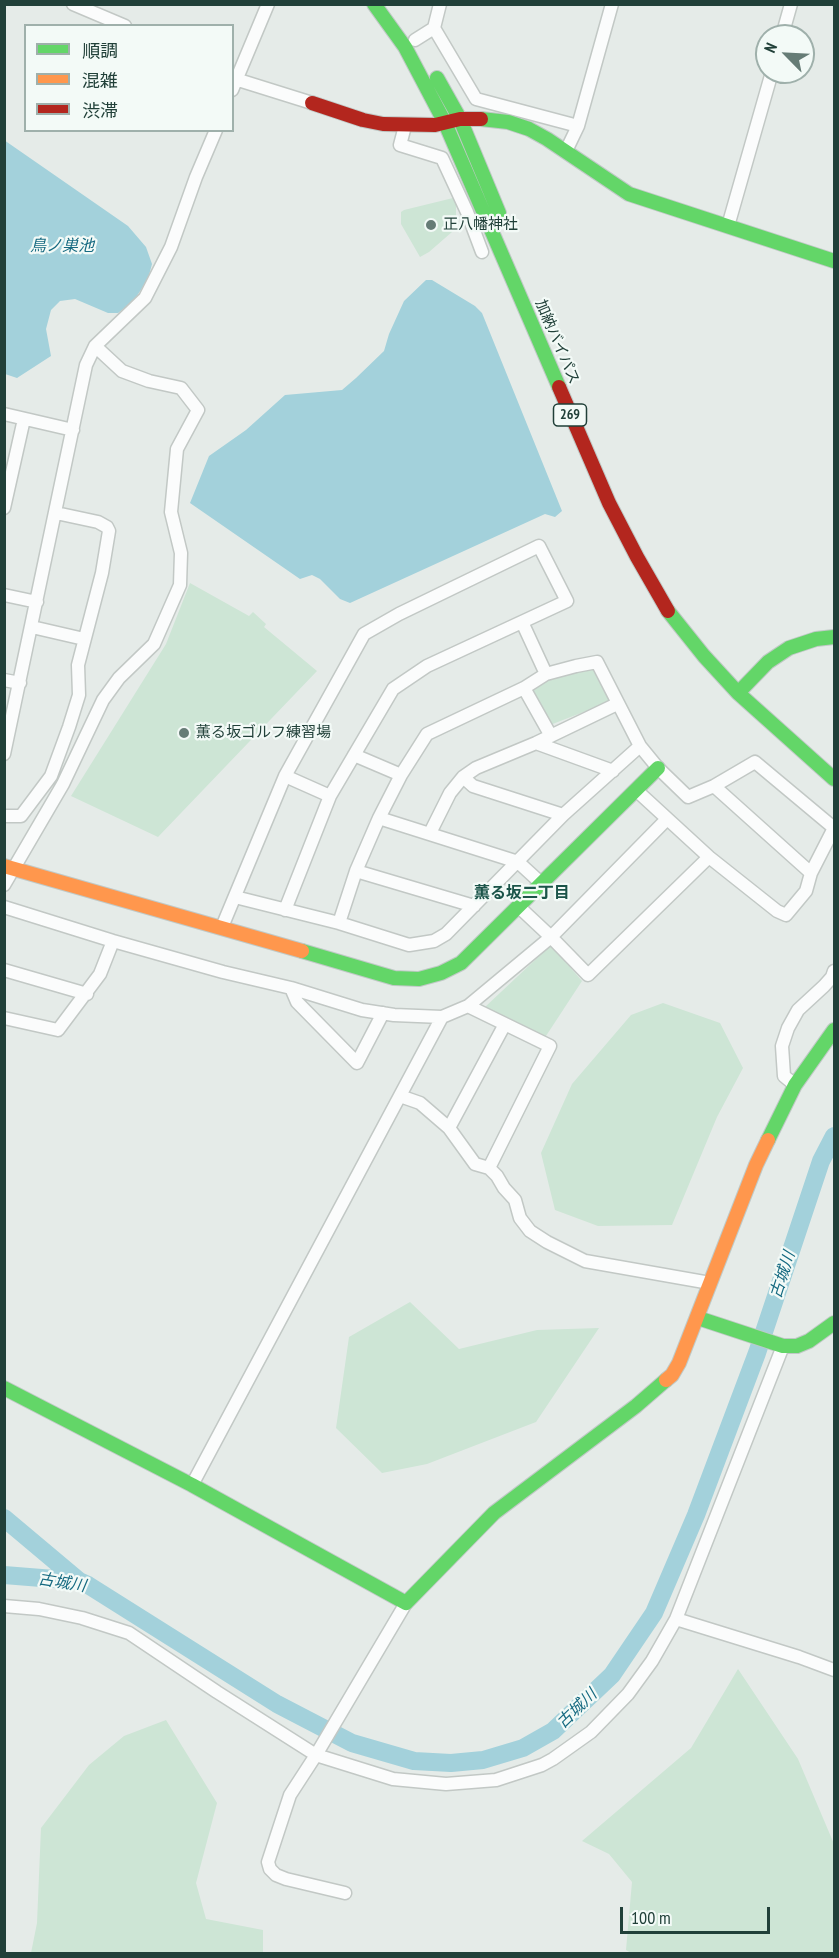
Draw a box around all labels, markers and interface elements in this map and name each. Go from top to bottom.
legend [24,24,234,132]
north arrow [755,24,815,84]
text: 順調 [82,39,118,62]
text: N [759,39,781,56]
text: 混雑 [82,69,118,92]
text: 渋滞 [82,99,118,122]
place label: 正八幡神社 [443,216,518,234]
marker: 正八幡神社 [424,218,438,232]
water label: 鳥ノ巣池 [30,236,94,256]
street label: 加納バイパス [531,297,583,387]
road number: 269 [554,404,586,426]
place label: 薫る坂ゴルフ練習場 [196,724,331,742]
marker: 薫る坂ゴルフ練習場 [177,726,191,740]
district label: 薫る坂二丁目 [474,883,570,903]
water label: 古城川 [766,1249,800,1301]
water label: 古城川 [37,1570,87,1596]
water label: 古城川 [553,1685,601,1733]
scale bar [623,1895,773,1933]
text: 100 m [631,1906,671,1929]

